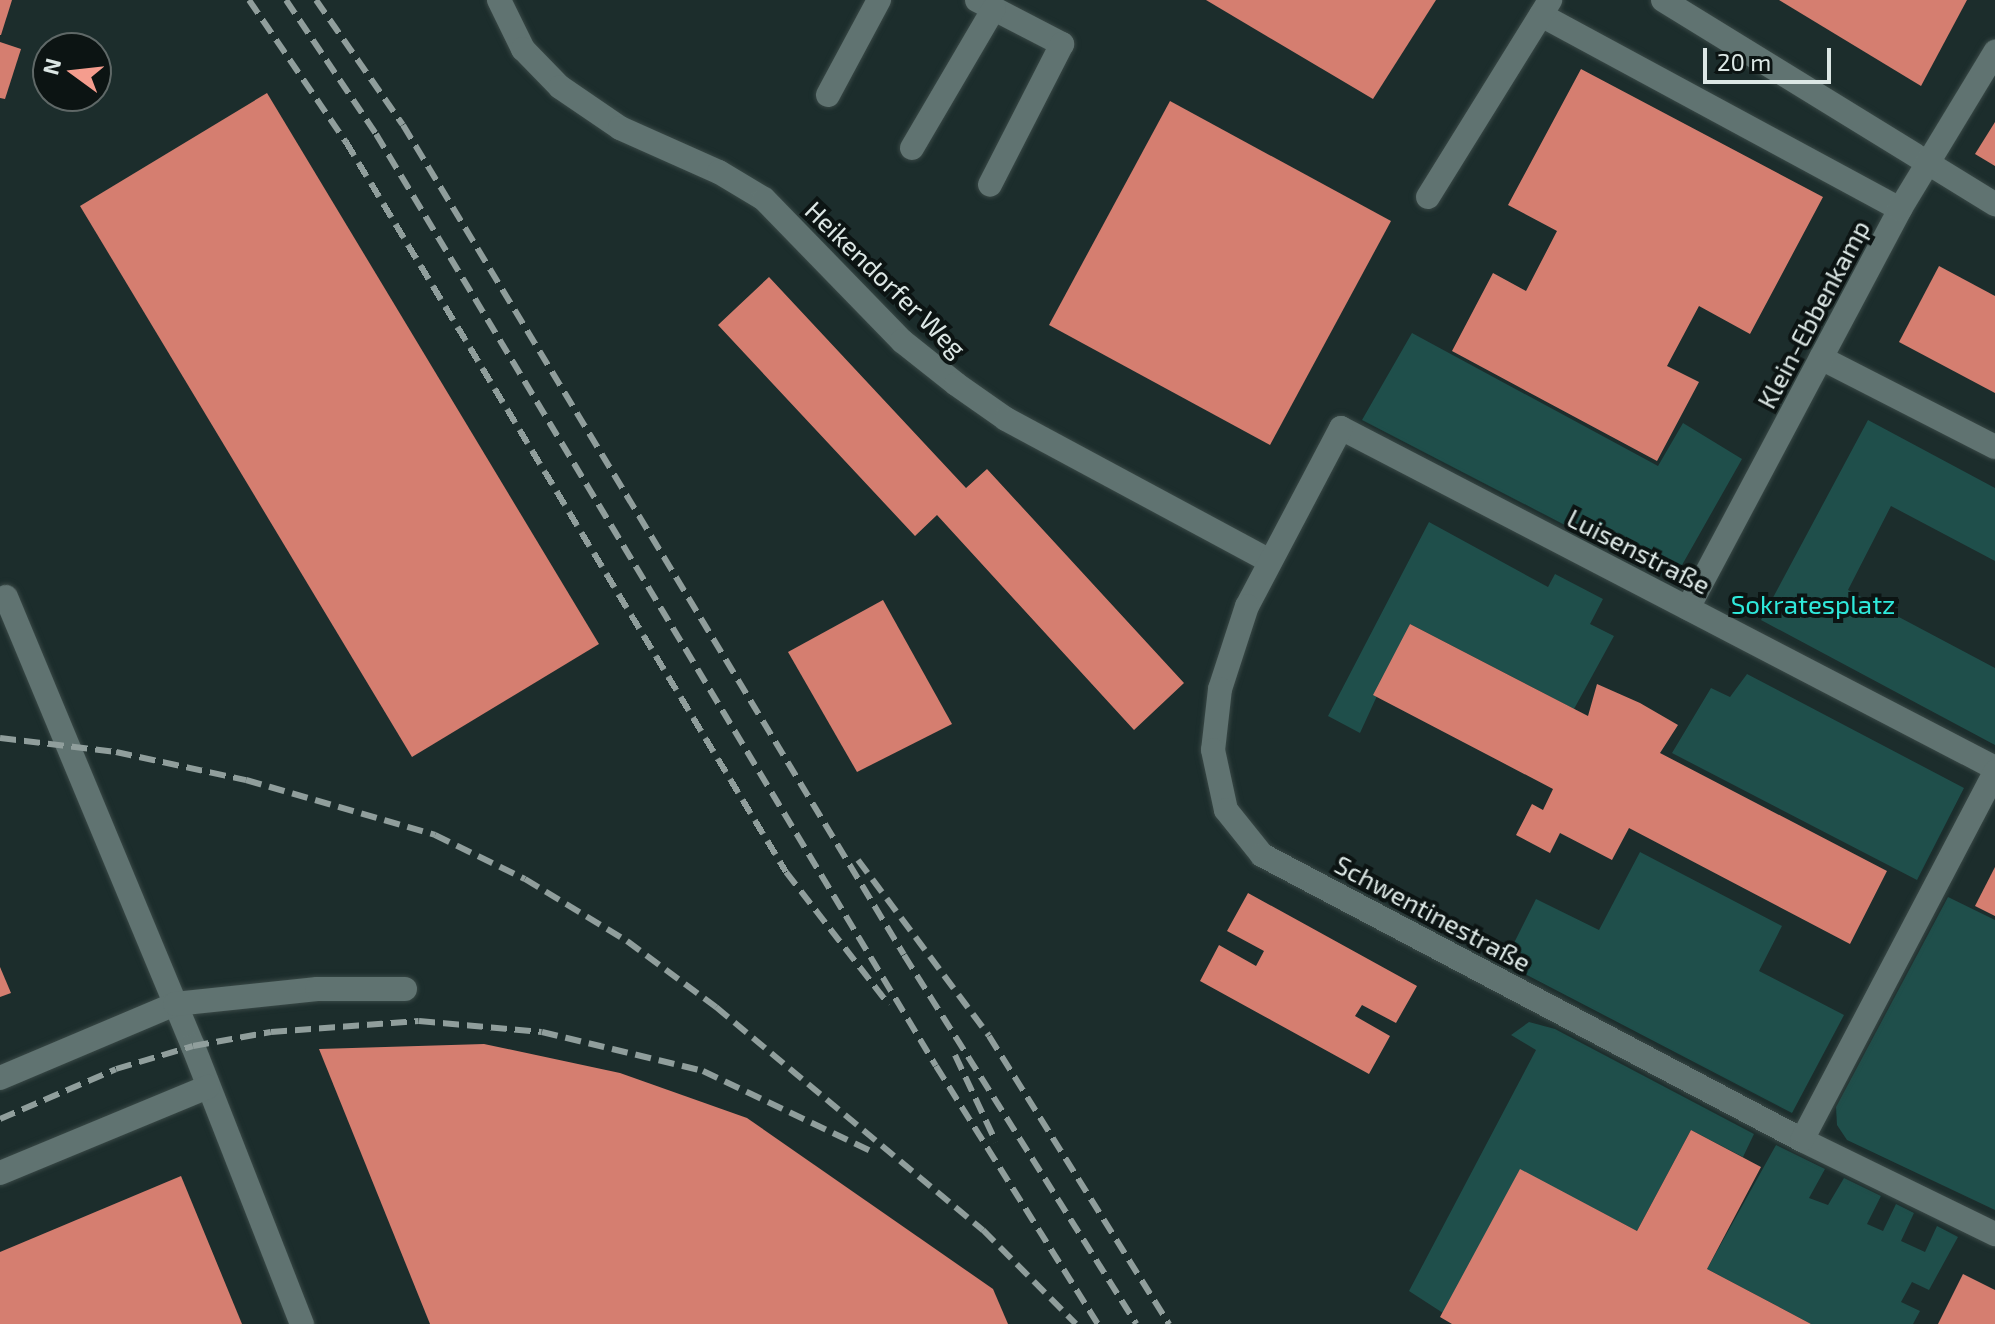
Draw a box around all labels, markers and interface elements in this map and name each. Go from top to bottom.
north arrow [32,32,112,112]
scale bar [1707,32,1835,82]
text: 20 m [1717,47,1771,76]
text: N [36,55,65,77]
street label: Heikendorfer Weg [799,194,973,364]
street label: Klein-Ebbenkamp [1750,214,1876,414]
street label: Luisenstraße [1562,502,1716,600]
park label: Sokratesplatz [1731,588,1895,620]
street label: Schwentinestraße [1330,848,1536,978]

